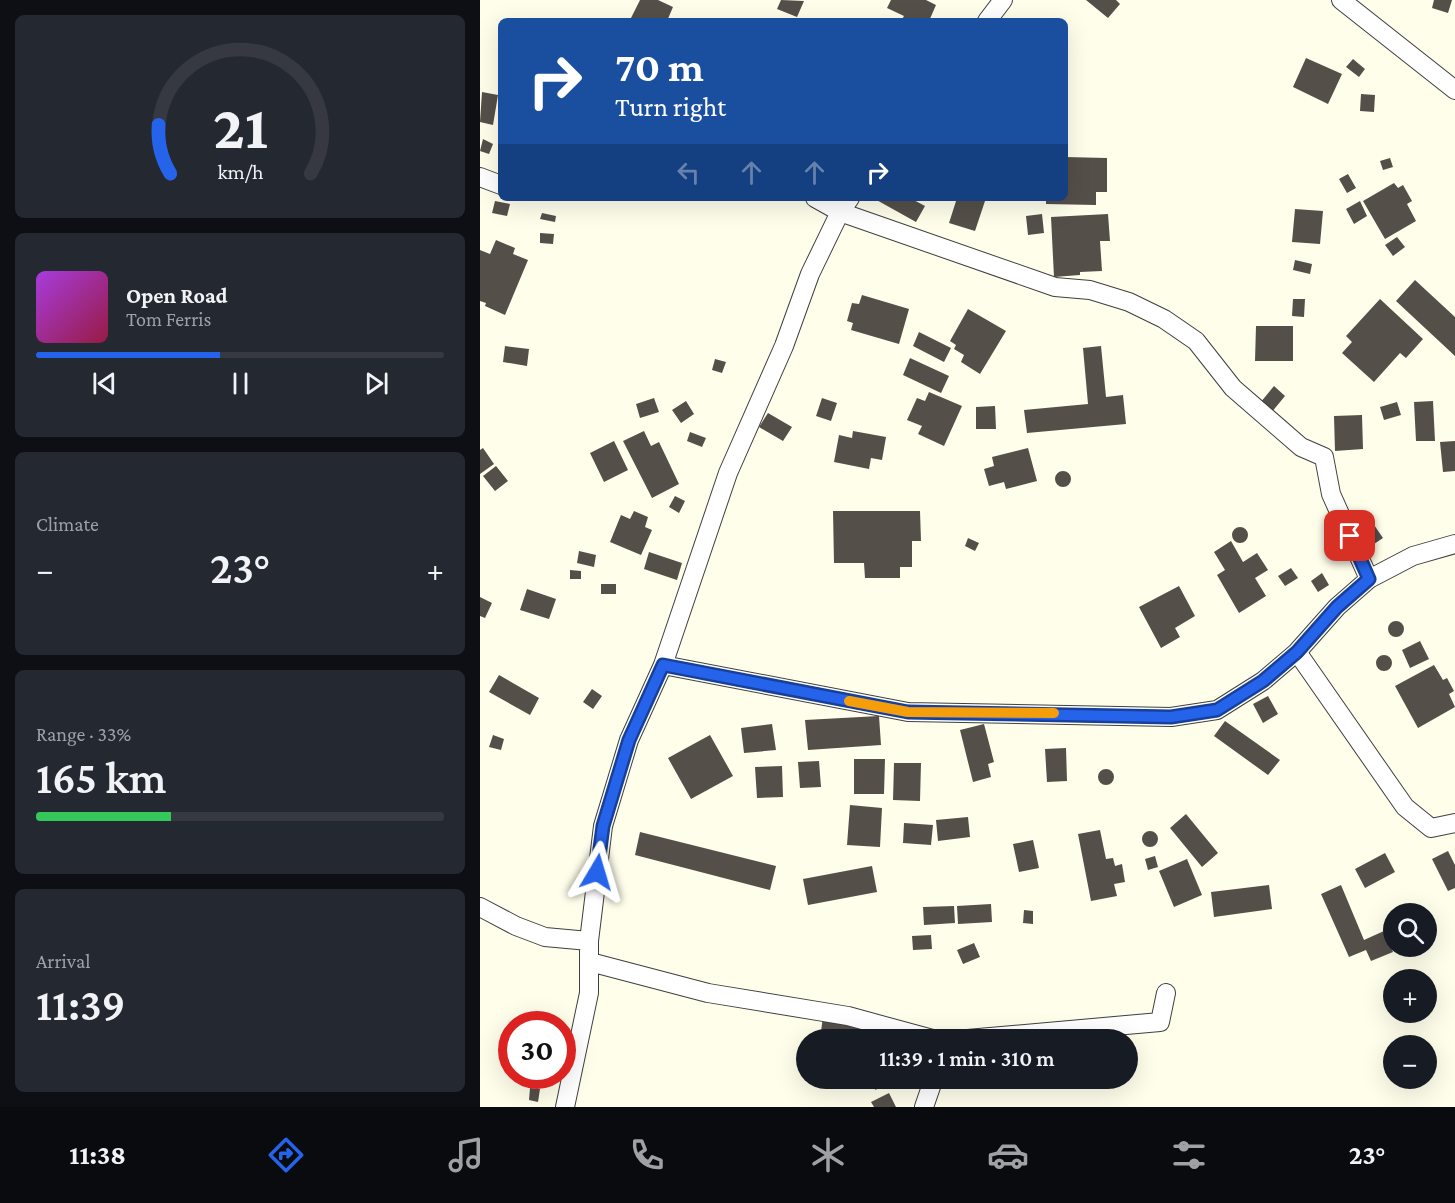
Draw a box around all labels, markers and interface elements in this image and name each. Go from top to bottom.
icon: right [516,42,594,120]
text: 70 m [615,43,704,90]
text: 21 [212,92,268,161]
text: Turn right [615,92,726,122]
icon: left [672,156,705,189]
icon: ahead [735,156,768,189]
icon: ahead [798,156,831,189]
icon: right [861,156,894,189]
text: km/h [217,160,264,184]
text: Open Road [126,283,228,308]
text: Tom Ferris [126,308,211,330]
icon: previous [88,367,121,400]
icon: pause [224,367,257,400]
icon: next [360,367,393,400]
pin [1324,510,1375,561]
text: Climate [36,513,99,535]
icon: arrive [1333,519,1366,552]
text: 23° [210,543,270,593]
text: − [36,551,53,588]
text: + [427,551,444,588]
text: Range · 33% [36,723,131,745]
text: 165 km [36,753,166,803]
position arrow [565,840,629,904]
map controls [1383,903,1437,1089]
button: search [1383,903,1437,957]
text: Arrival [36,950,90,972]
button: + [1383,969,1437,1023]
text: 11:39 [36,980,125,1030]
speed limit sign: 30 [498,1011,576,1089]
button: − [1383,1035,1437,1089]
text: 11:39 · 1 min · 310 m [879,1046,1055,1071]
icon: directions [265,1134,307,1176]
icon: music [445,1134,487,1176]
icon: phone [626,1134,668,1176]
icon: climate [807,1134,849,1176]
icon: car [987,1134,1029,1176]
icon: filters [1168,1134,1210,1176]
text: 11:38 [69,1140,126,1170]
text: 23° [1349,1140,1386,1170]

